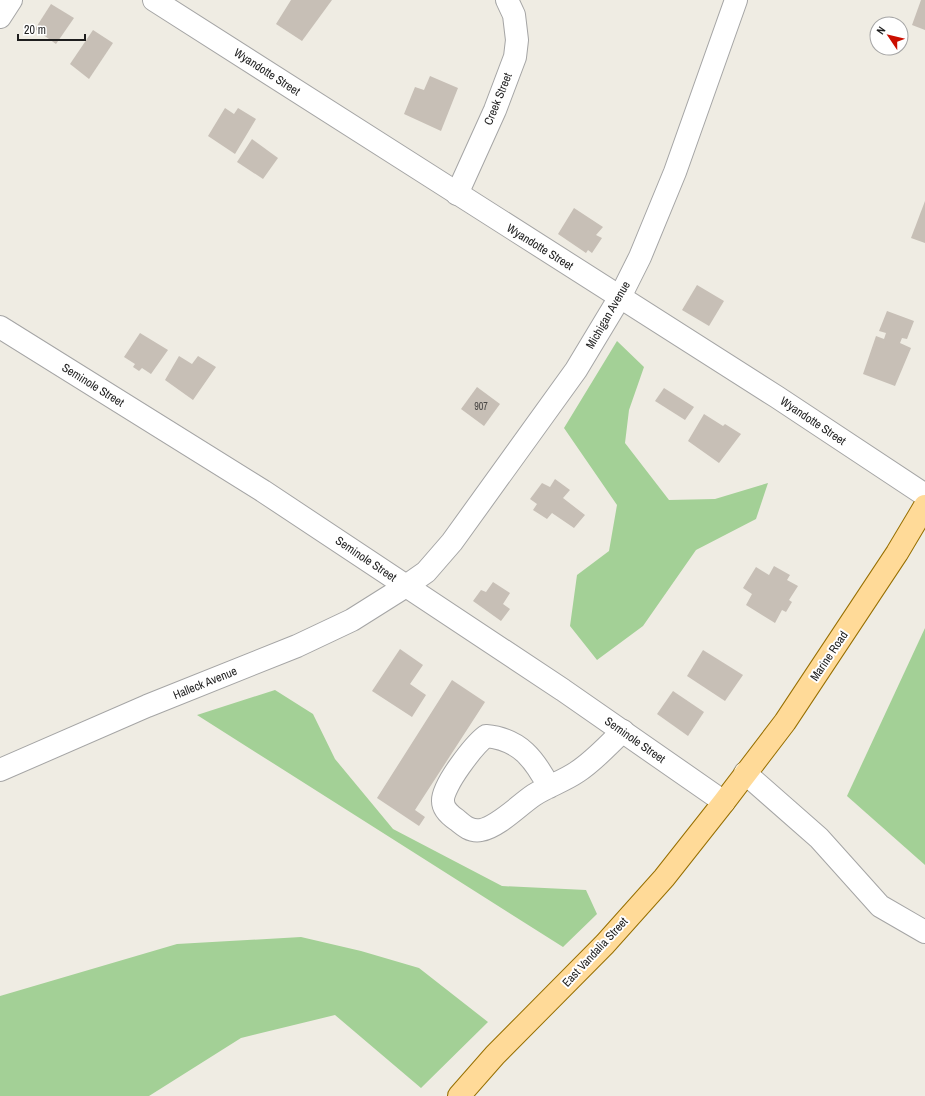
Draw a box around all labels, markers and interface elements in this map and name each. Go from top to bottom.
scale bar [18,16,85,42]
north arrow [869,16,909,56]
text: 20 m [24,22,46,38]
text: N [873,24,888,37]
street label: Wyandotte Street [231,45,303,100]
street label: Creek Street [480,70,516,128]
street label: Wyandotte Street [504,220,577,274]
street label: Michigan Avenue [582,278,634,352]
street label: Seminole Street [59,360,127,411]
street label: Wyandotte Street [777,393,849,449]
house number: 907 [474,400,488,413]
street label: Seminole Street [332,533,400,586]
street label: Marine Road [806,628,852,684]
street label: Halleck Avenue [171,663,239,703]
street label: Seminole Street [602,713,669,767]
street label: East Vandalia Street [559,914,632,990]

